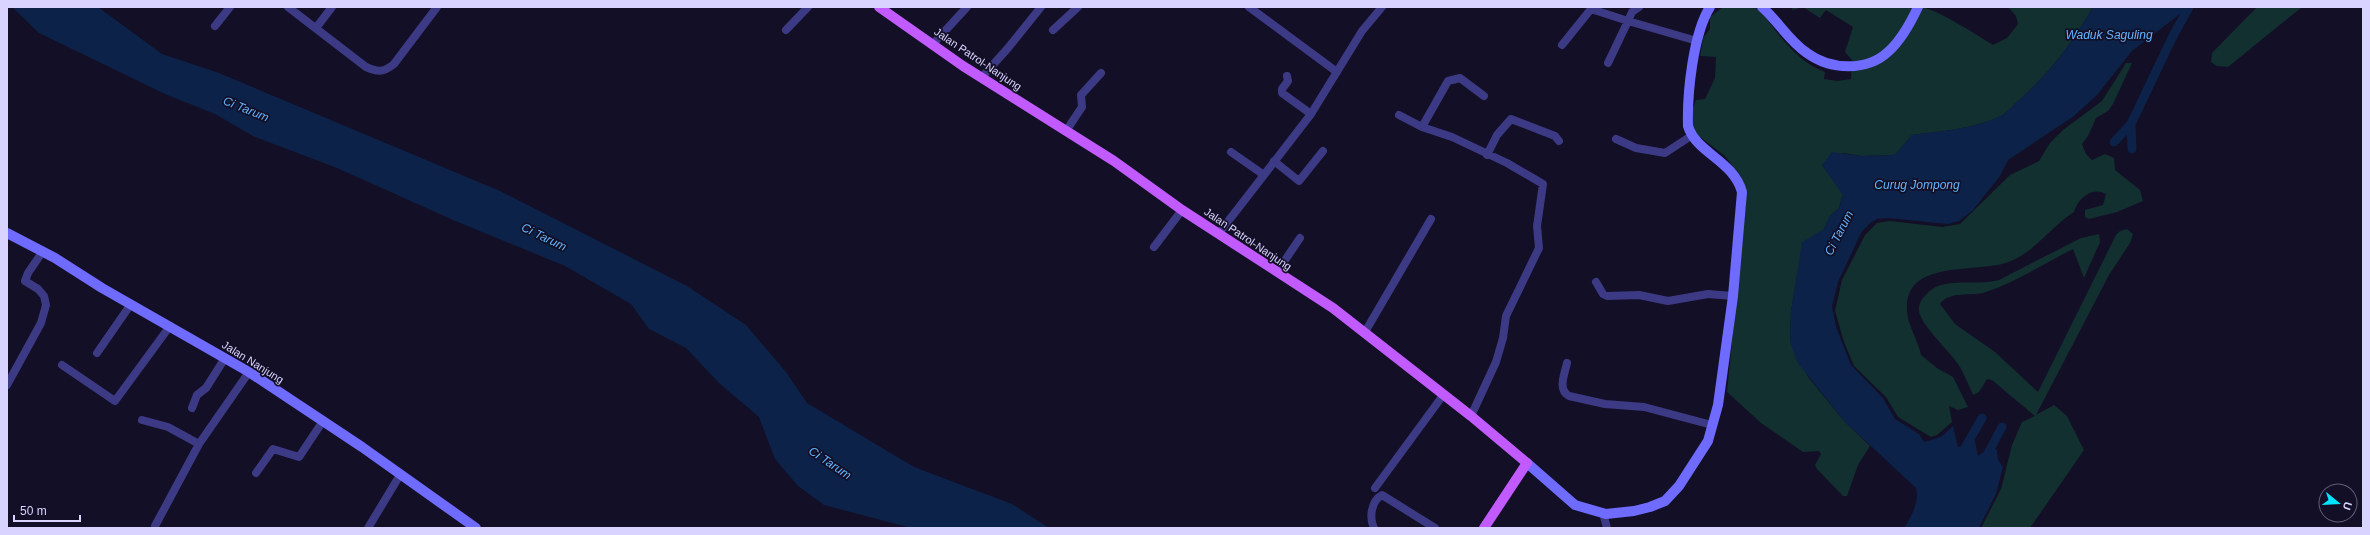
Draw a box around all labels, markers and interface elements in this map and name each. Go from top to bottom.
street label: Jalan Patrol-Nanjung [932,25,1024,93]
water label: Waduk Saguling [2065,28,2153,42]
water label: Ci Tarum [221,93,271,125]
water label: Curug Jompong [1874,178,1960,192]
street label: Jalan Patrol-Nanjung [1202,205,1294,273]
water label: Ci Tarum [1822,208,1856,258]
water label: Ci Tarum [519,220,569,254]
street label: Jalan Nanjung [220,338,286,386]
water label: Ci Tarum [806,444,854,482]
north arrow [2318,483,2358,523]
scale bar [14,497,80,523]
text: U [2341,500,2354,512]
text: 50 m [20,504,47,518]

